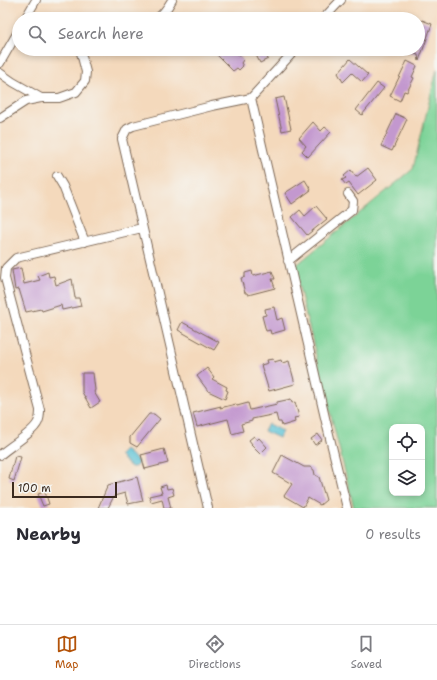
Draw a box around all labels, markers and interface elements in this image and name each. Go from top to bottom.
search box [12,12,425,56]
icon: search [26,23,48,45]
text: Search here [58,24,144,44]
map controls [389,424,425,496]
button: locate [389,424,425,460]
button: layers [389,460,425,496]
scale bar [12,480,117,499]
text: 100 m [18,481,51,496]
text: Nearby [16,523,81,545]
text: 0 results [365,526,421,543]
tab: Map [55,633,79,672]
tab: Directions [188,633,241,672]
tab: Saved [351,633,382,672]

